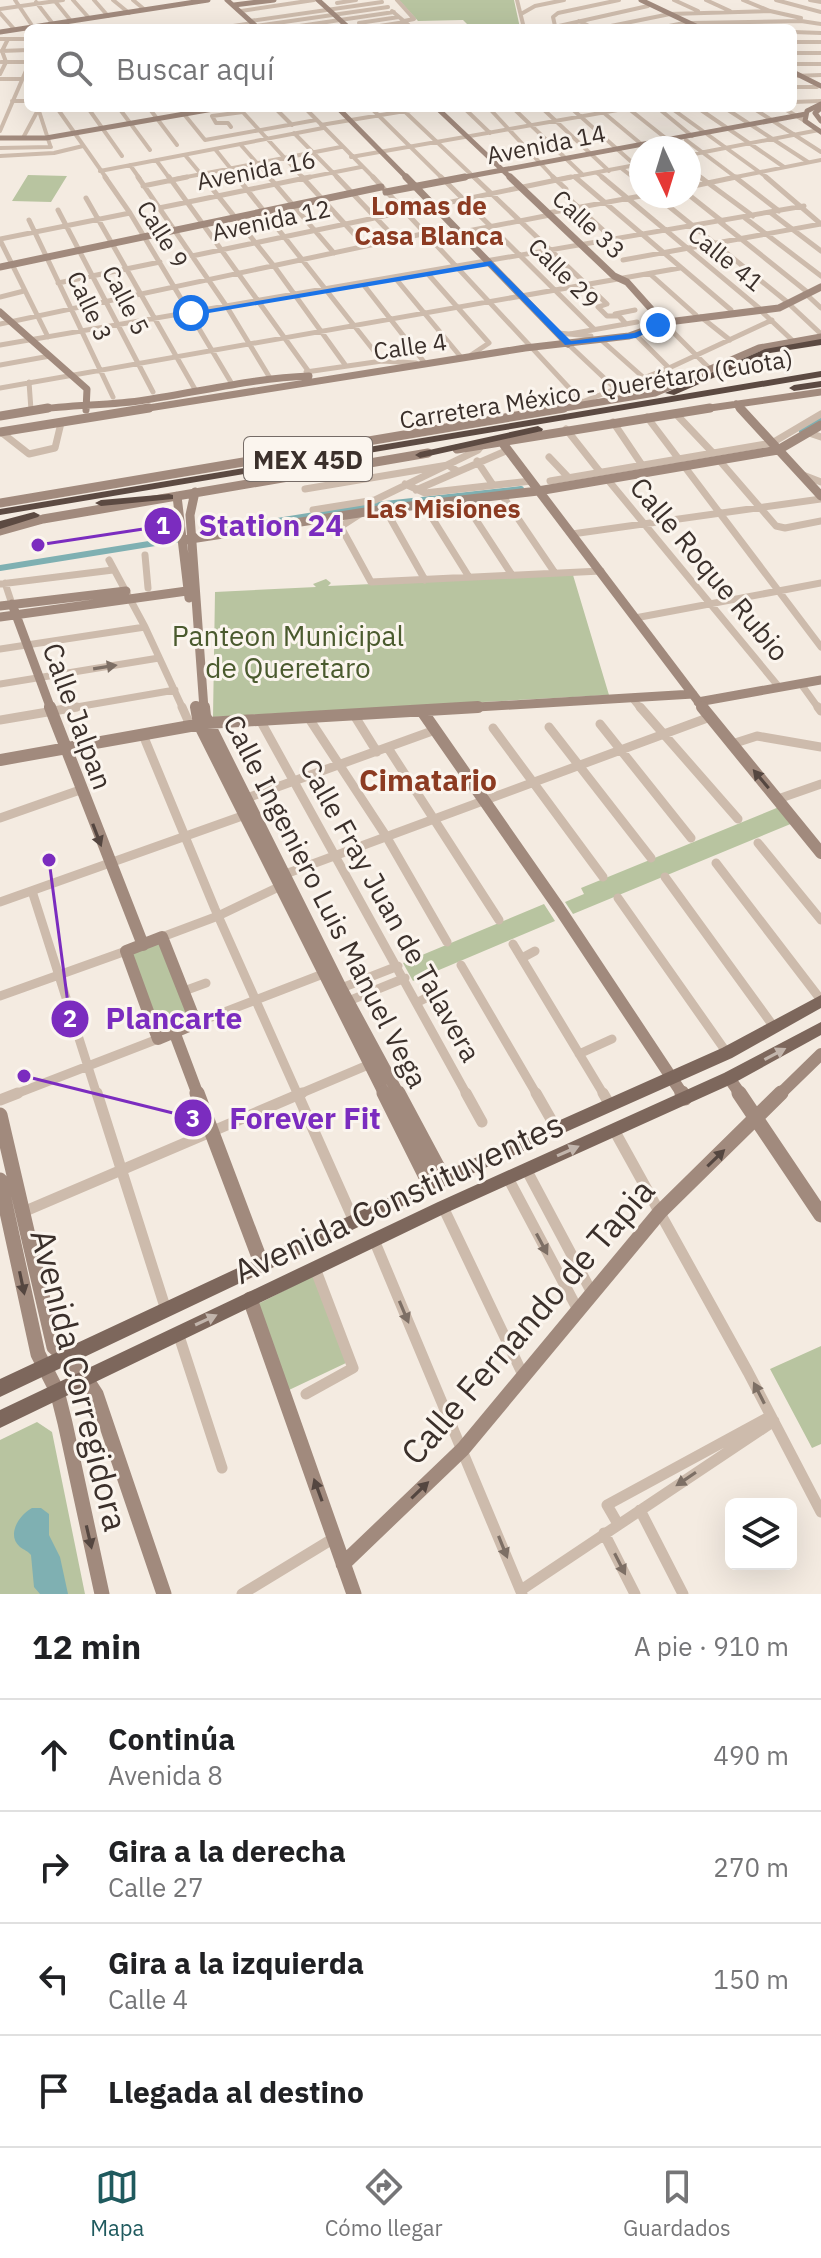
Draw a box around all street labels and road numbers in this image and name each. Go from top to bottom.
street label: Avenida 14 [484,117,608,171]
street label: Avenida 16 [194,143,318,197]
street label: Calle 33 [546,182,632,266]
street label: Avenida 12 [209,192,333,248]
street label: Calle 9 [130,194,196,274]
street label: Calle 41 [682,218,770,298]
street label: Calle 29 [521,230,607,316]
street label: Calle 5 [95,260,157,340]
street label: Calle 3 [60,266,120,346]
street label: Calle 4 [371,325,449,367]
street label: Carretera México - Querétaro (Cuota) [397,342,795,436]
road number: MEX 45D [244,437,372,481]
street label: Calle Roque Rubio [622,469,798,669]
street label: Calle Jalpan [34,638,122,794]
street label: Calle Ingeniero Luis Manuel Vega [215,708,437,1094]
street label: Calle Fray Juan de Talavera [292,752,490,1068]
street label: Avenida Constituyentes [226,1101,570,1293]
street label: Calle Fernando de Tapia [391,1169,663,1473]
street label: Avenida Corregidora [21,1225,139,1535]

